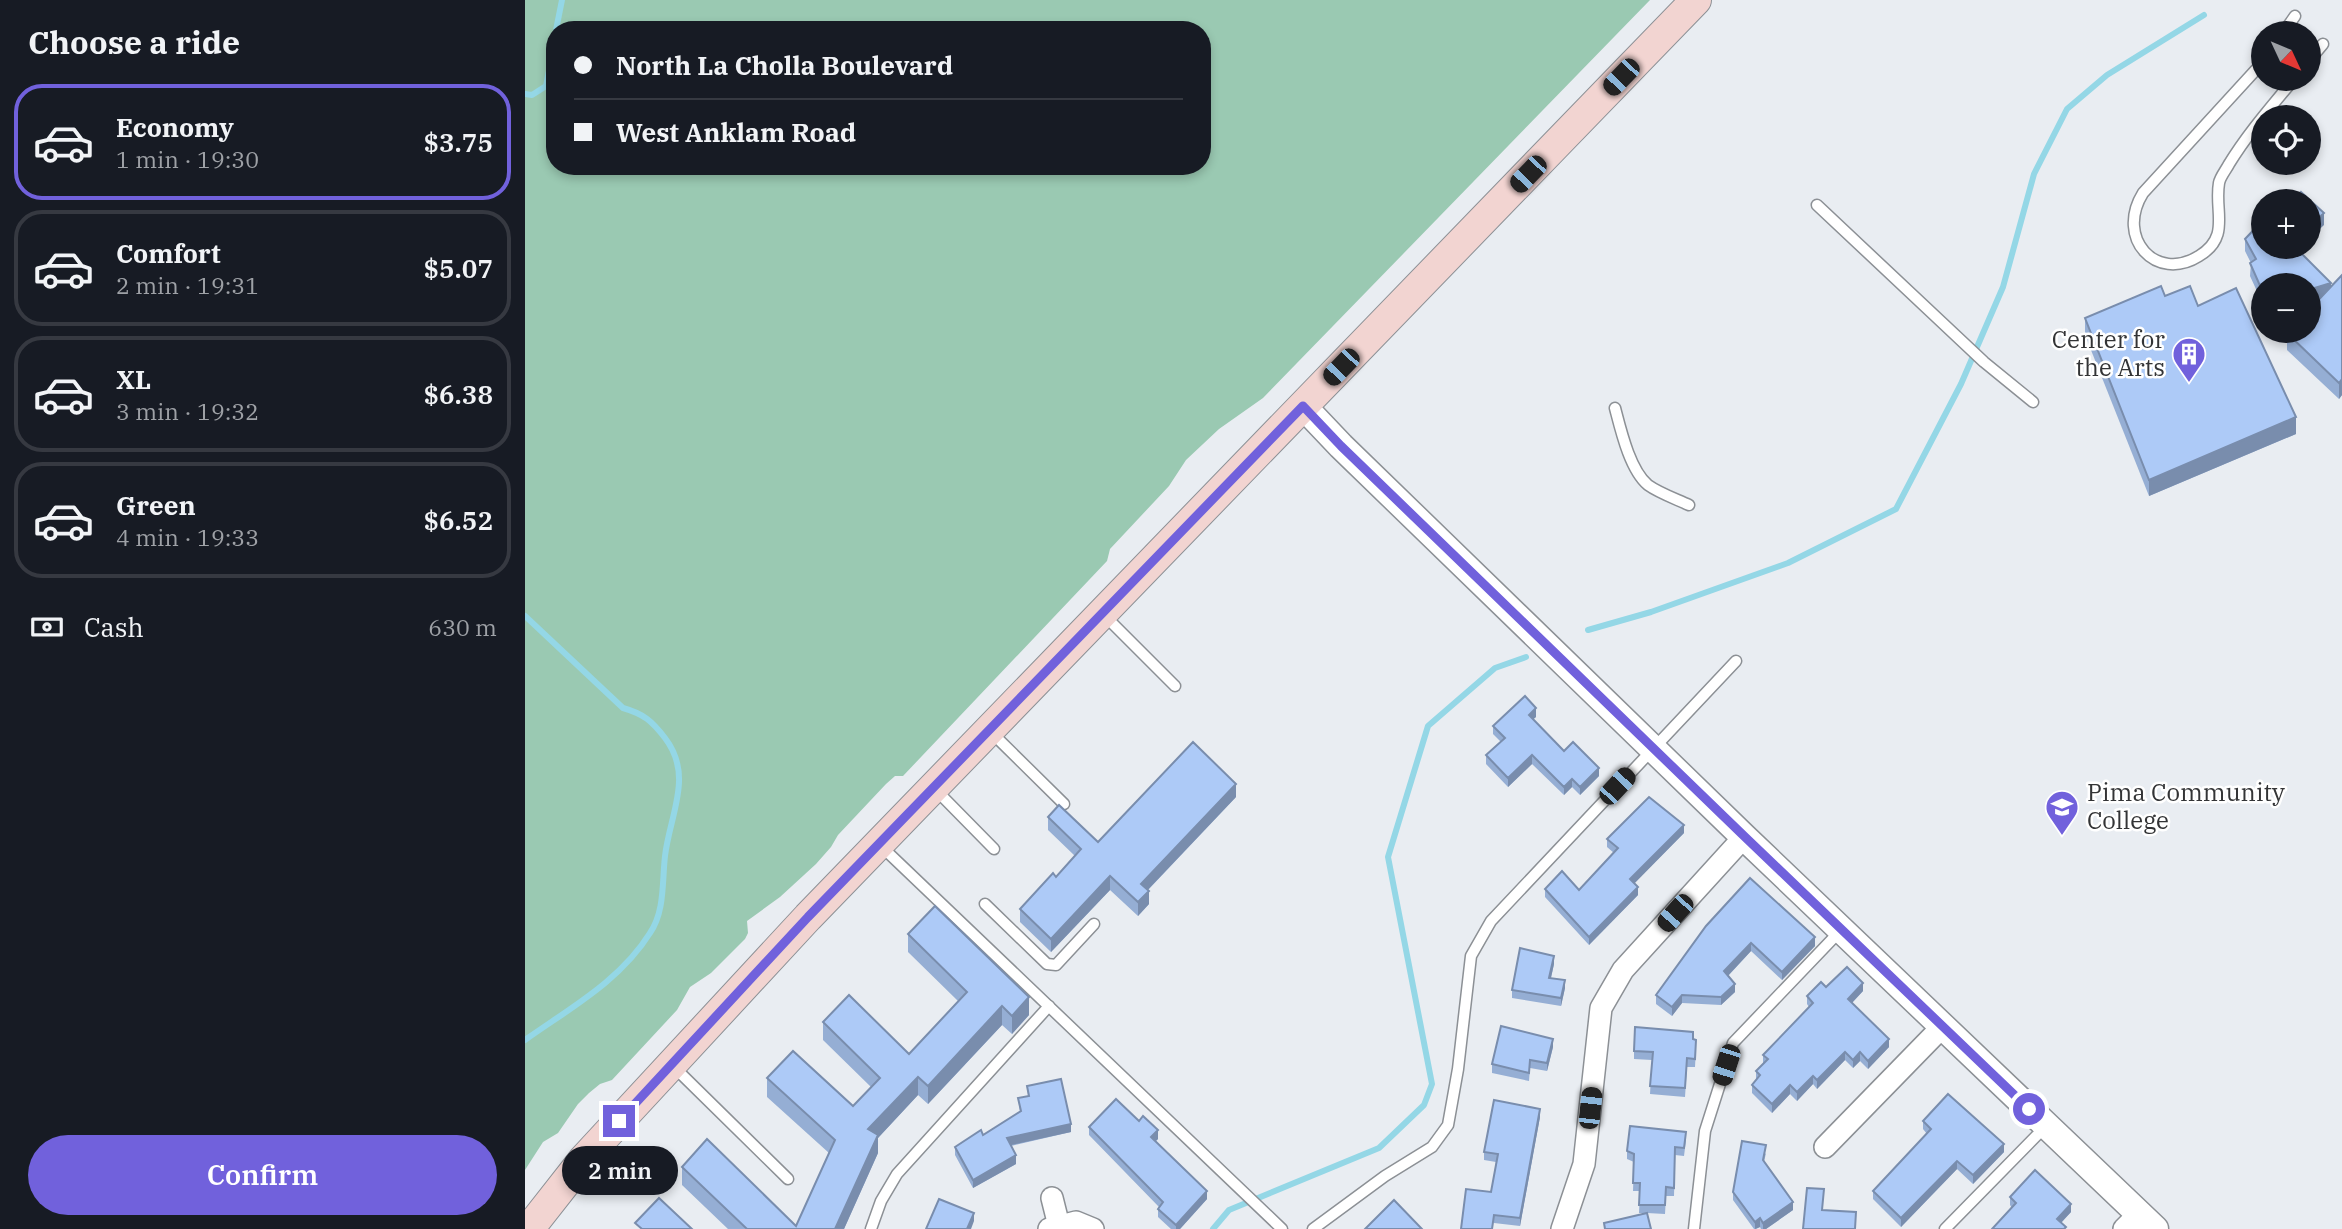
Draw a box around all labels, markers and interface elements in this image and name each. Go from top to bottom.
text: Choose a ride [28,21,240,63]
north arrow [2251,21,2321,91]
map controls [2251,21,2321,343]
text: North La Cholla Boulevard [616,48,953,82]
car [1599,55,1644,99]
button: locate [2251,105,2321,175]
text: Economy [116,110,234,144]
icon: car [32,111,95,174]
text: West Anklam Road [616,115,856,149]
text: $3.75 [424,125,493,159]
text: 1 min · 19:30 [116,144,259,174]
car [1506,152,1551,196]
button: + [2251,189,2321,259]
text: Comfort [116,236,221,270]
icon: car [32,237,95,300]
text: $5.07 [424,251,493,285]
text: 2 min · 19:31 [116,270,259,300]
button: − [2251,273,2321,343]
place label: Center for the Arts [2052,323,2165,383]
building icon: Center for the Arts [2170,335,2208,384]
car [1319,345,1364,389]
text: XL [116,362,151,396]
icon: car [32,363,95,426]
text: $6.38 [424,377,493,411]
text: 3 min · 19:32 [116,396,259,426]
text: Green [116,488,196,522]
icon: car [32,489,95,552]
text: $6.52 [424,503,493,537]
text: 4 min · 19:33 [116,522,259,552]
icon: cash [28,608,66,646]
text: Cash [84,610,144,644]
text: 630 m [428,612,497,642]
car [1595,763,1640,809]
place label: Pima Community College [2087,776,2285,836]
school or university icon: Pima Community College [2043,788,2081,837]
car [1654,890,1697,936]
car [1710,1042,1743,1088]
car [1578,1086,1603,1130]
route start [2013,1093,2045,1125]
route end [603,1105,635,1137]
button: Confirm [28,1135,497,1215]
callout: 2 min [561,1146,677,1194]
text: 2 min [588,1155,652,1185]

